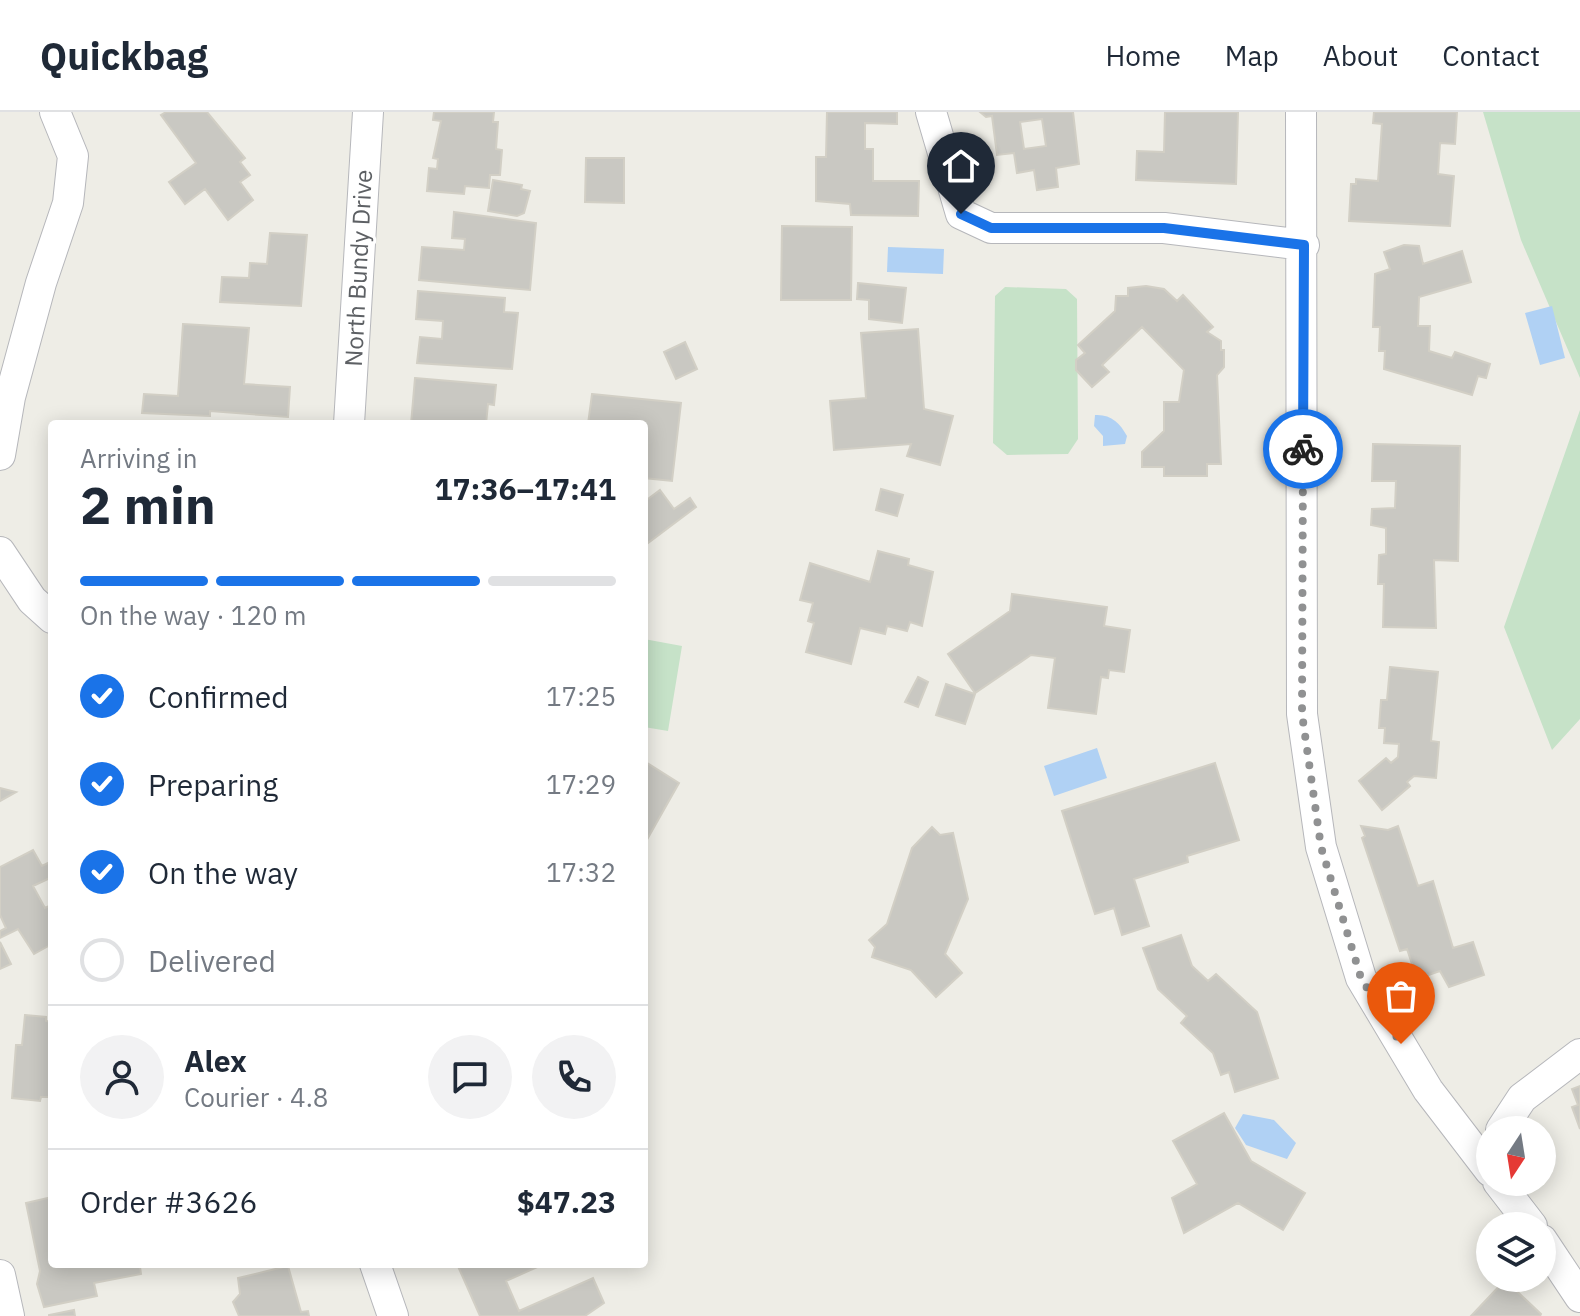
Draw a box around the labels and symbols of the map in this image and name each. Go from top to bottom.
pin [927,132,995,214]
street label: North Bundy Drive [337,169,379,367]
courier [1263,409,1343,489]
pin [1367,962,1435,1044]
north arrow [1476,1116,1556,1196]

